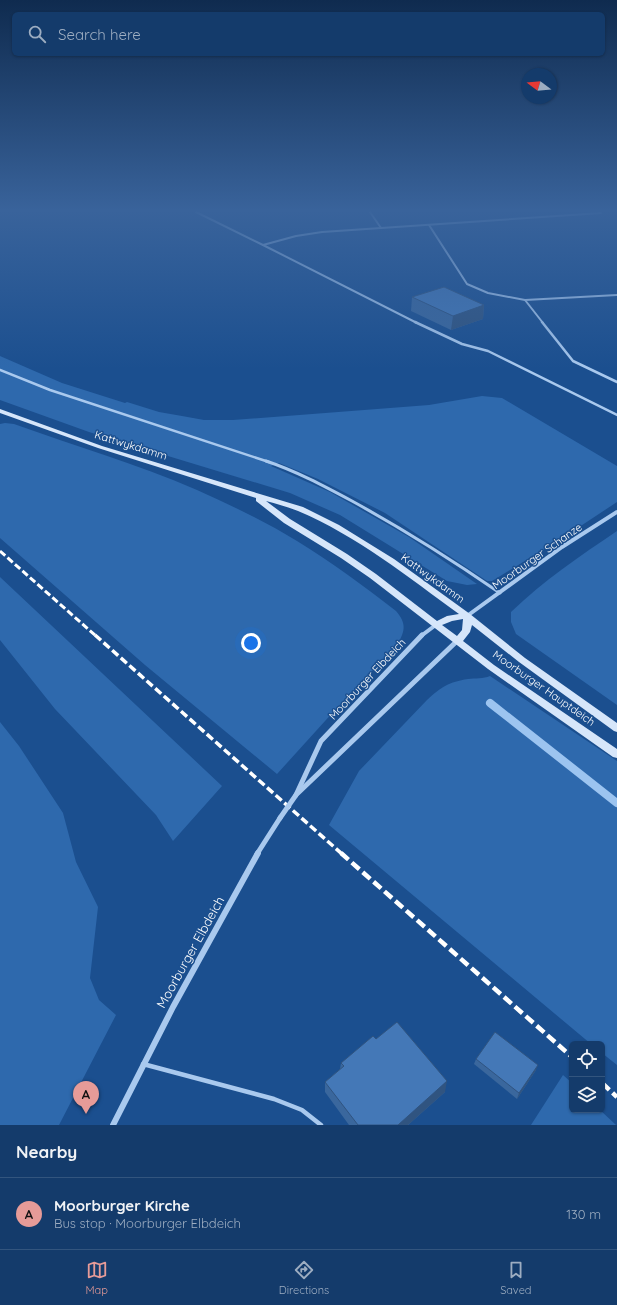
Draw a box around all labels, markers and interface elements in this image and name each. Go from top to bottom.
search box [12,12,605,56]
icon: search [26,23,48,45]
text: Search here [58,25,141,44]
north arrow [521,68,557,104]
street label: Kattwykdamm [93,427,169,463]
street label: Moorburger Schanze [489,520,585,592]
street label: Kattwykdamm [398,550,468,606]
your location [241,633,261,653]
street label: Moorburger Elbdeich [326,635,408,723]
street label: Moorburger Hauptdeich [490,647,598,729]
street label: Moorburger Elbdeich [153,893,227,1011]
map controls [569,1041,605,1113]
button: locate [569,1041,605,1077]
button: layers [569,1077,605,1113]
pin: A [73,1081,99,1114]
text: Nearby [16,1141,77,1162]
text: Moorburger Kirche [54,1196,190,1215]
text: A [25,1206,33,1222]
text: 130 m [566,1206,601,1222]
text: Bus stop · Moorburger Elbdeich [54,1215,241,1231]
tab: Map [85,1259,108,1297]
tab: Directions [279,1259,329,1297]
tab: Saved [500,1259,532,1297]

